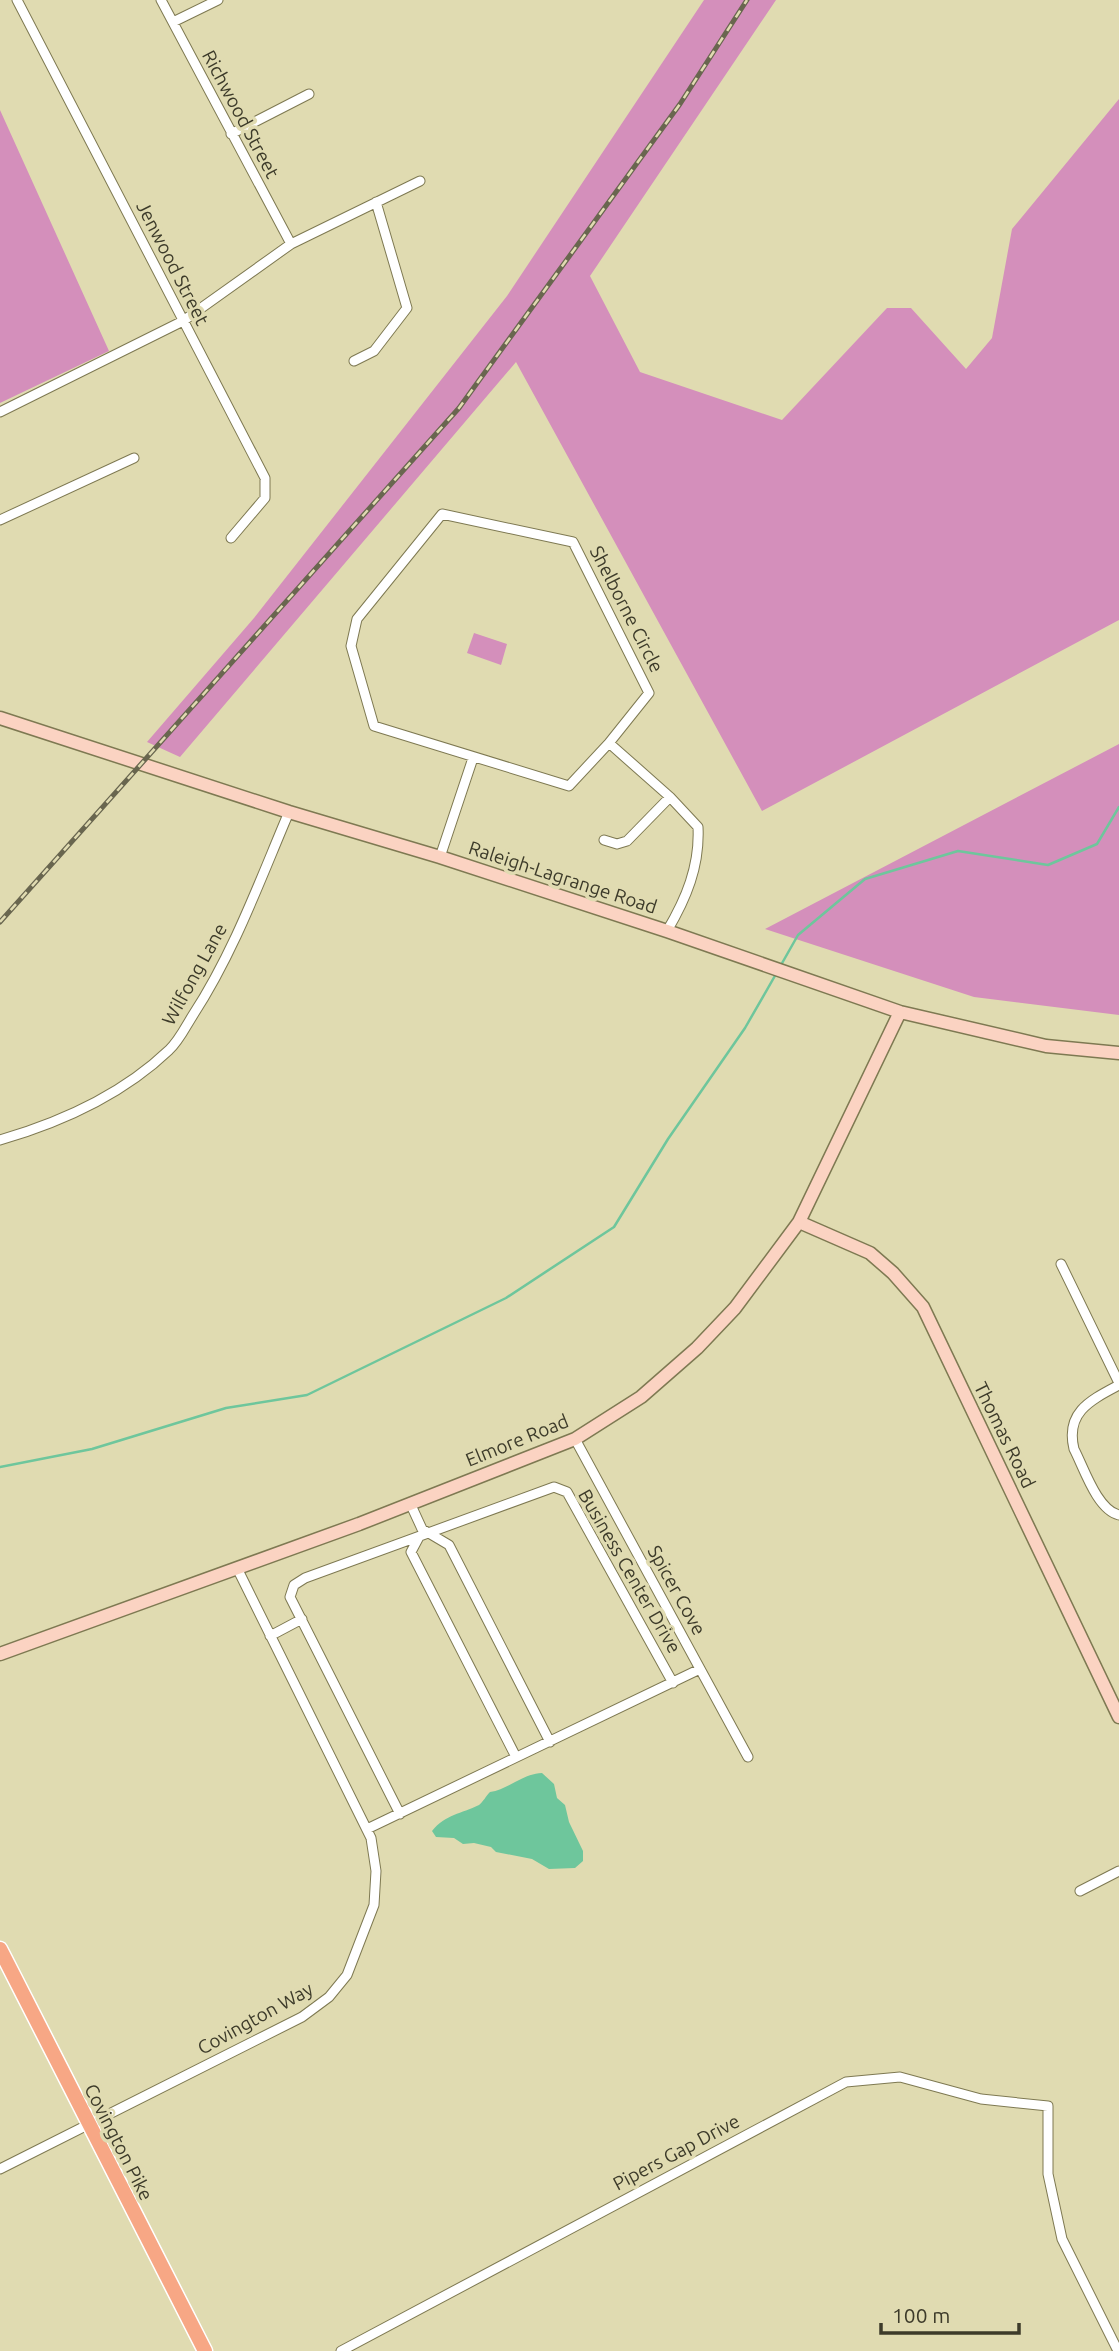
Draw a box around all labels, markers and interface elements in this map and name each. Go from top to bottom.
street label: Richwood Street [198,46,284,182]
street label: Jenwood Street [132,197,214,329]
street label: Shelborne Circle [586,542,668,676]
street label: Raleigh-Lagrange Road [466,836,660,918]
street label: Wilfong Lane [157,919,231,1029]
street label: Thomas Road [970,1378,1040,1492]
street label: Elmore Road [462,1409,572,1471]
street label: Business Center Drive [574,1485,686,1657]
street label: Spicer Cove [643,1541,711,1639]
street label: Covington Way [194,1977,316,2059]
street label: Covington Pike [80,2080,158,2204]
street label: Pipers Gap Drive [609,2109,743,2195]
scale bar [881,2292,1019,2336]
text: 100 m [892,2303,950,2327]

